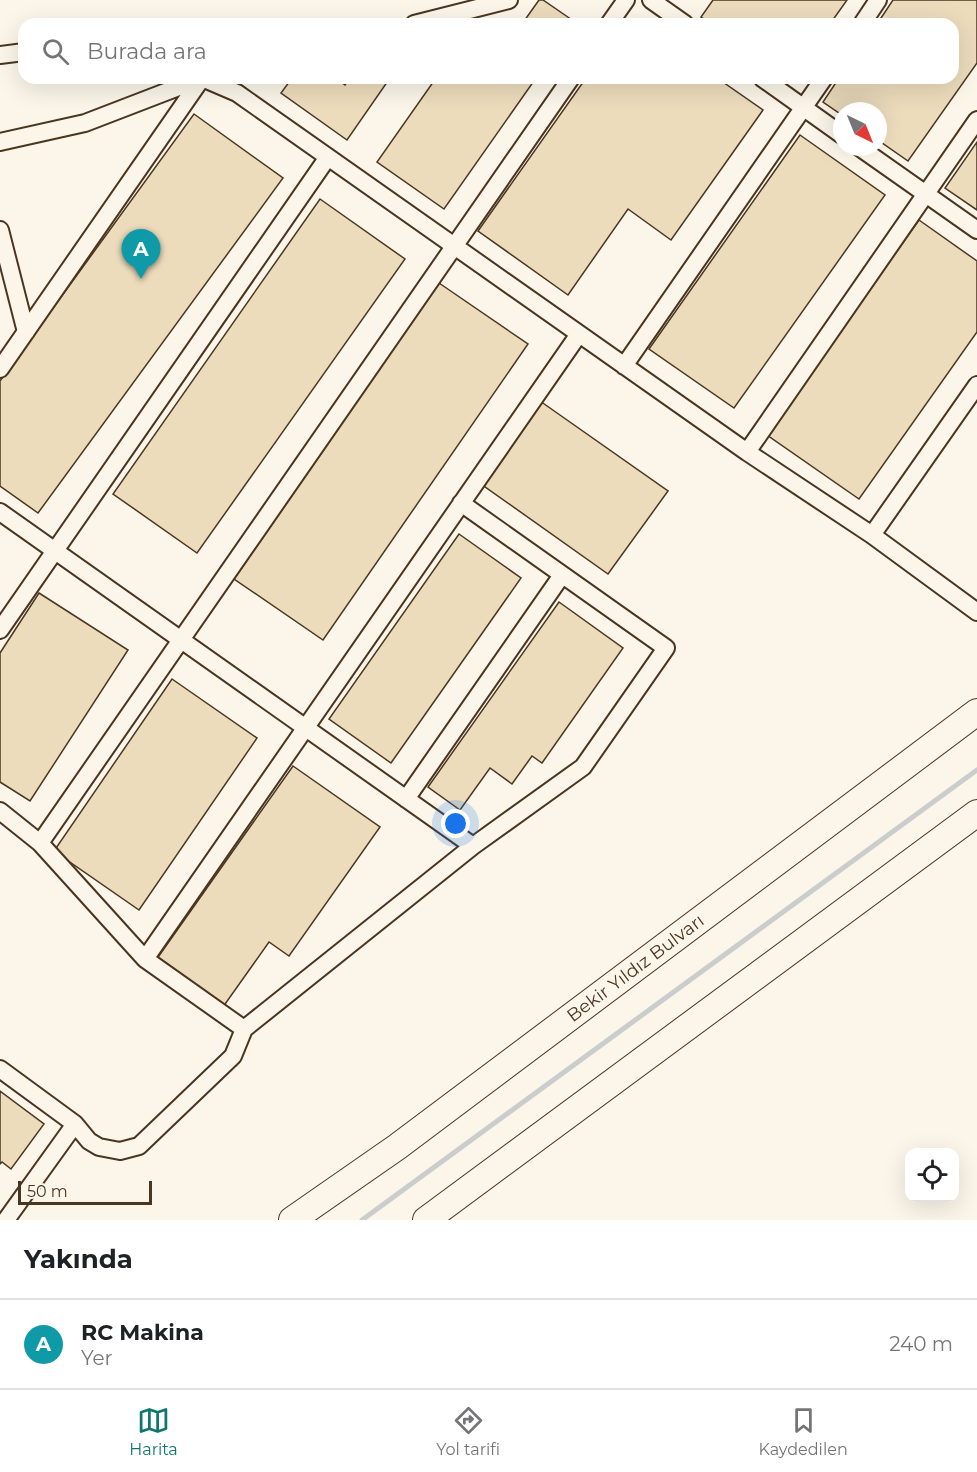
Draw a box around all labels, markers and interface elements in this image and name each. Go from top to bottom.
search box [18,18,959,84]
icon: search [39,35,72,68]
text: Burada ara [87,38,207,65]
north arrow [833,102,887,156]
pin: A [122,230,160,279]
your location [441,809,470,838]
street label: Bekir Yıldız Bulvarı [563,910,708,1027]
map controls [905,1148,959,1202]
button: locate [905,1148,959,1202]
scale bar [18,1178,152,1206]
text: 50 m [27,1182,68,1201]
text: Yakında [24,1243,133,1275]
text: RC Makina [81,1319,204,1346]
text: A [36,1332,51,1356]
text: 240 m [889,1332,953,1356]
text: Yer [81,1346,113,1370]
tab: Harita [129,1404,178,1459]
tab: Yol tarifi [436,1404,500,1459]
tab: Kaydedilen [759,1404,848,1459]

